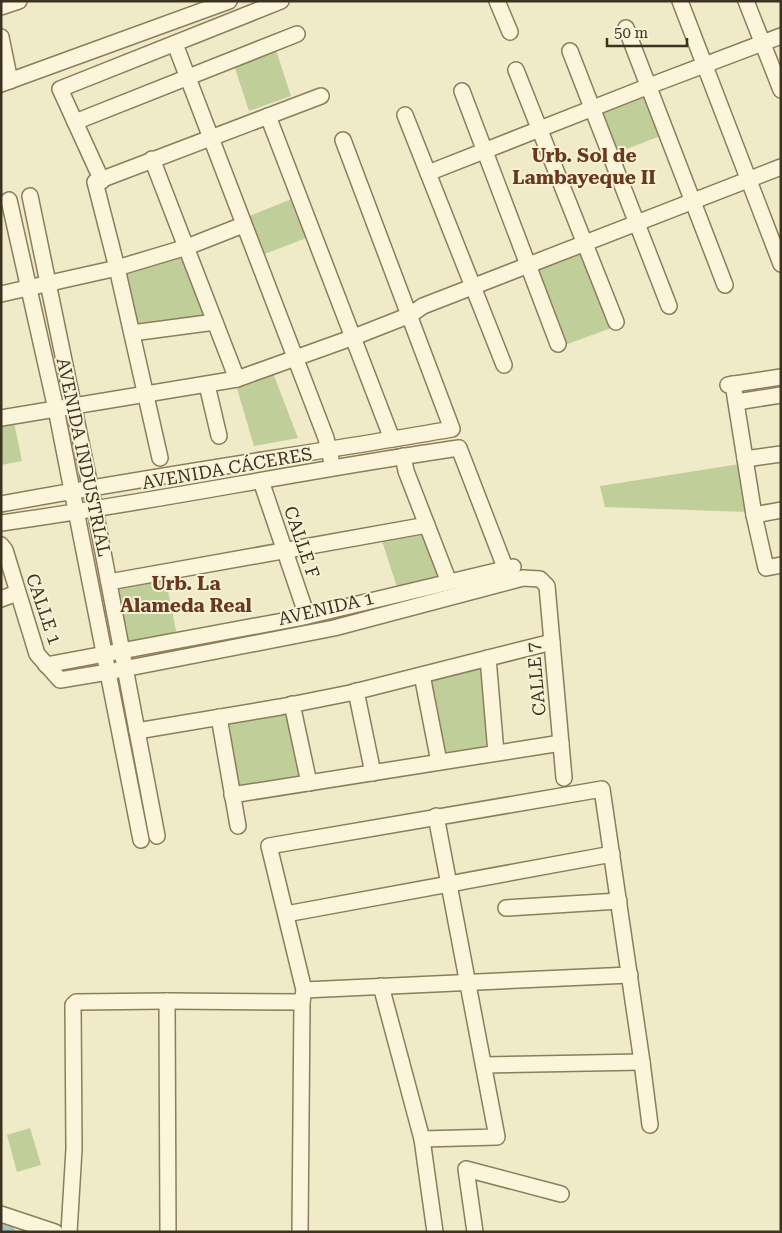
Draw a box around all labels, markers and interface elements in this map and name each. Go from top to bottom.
scale bar [607,15,687,47]
text: 50 m [614,24,649,42]
district label: Urb. Sol de Lambayeque II [512,144,656,189]
street label: AVENIDA INDUSTRIAL [53,356,115,558]
street label: AVENIDA CÁCERES [140,443,314,493]
street label: CALLE F [280,503,324,581]
street label: CALLE 1 [22,571,66,647]
district label: Urb. La Alameda Real [120,572,252,617]
street label: AVENIDA 1 [276,587,376,629]
street label: CALLE 7 [522,641,550,717]

